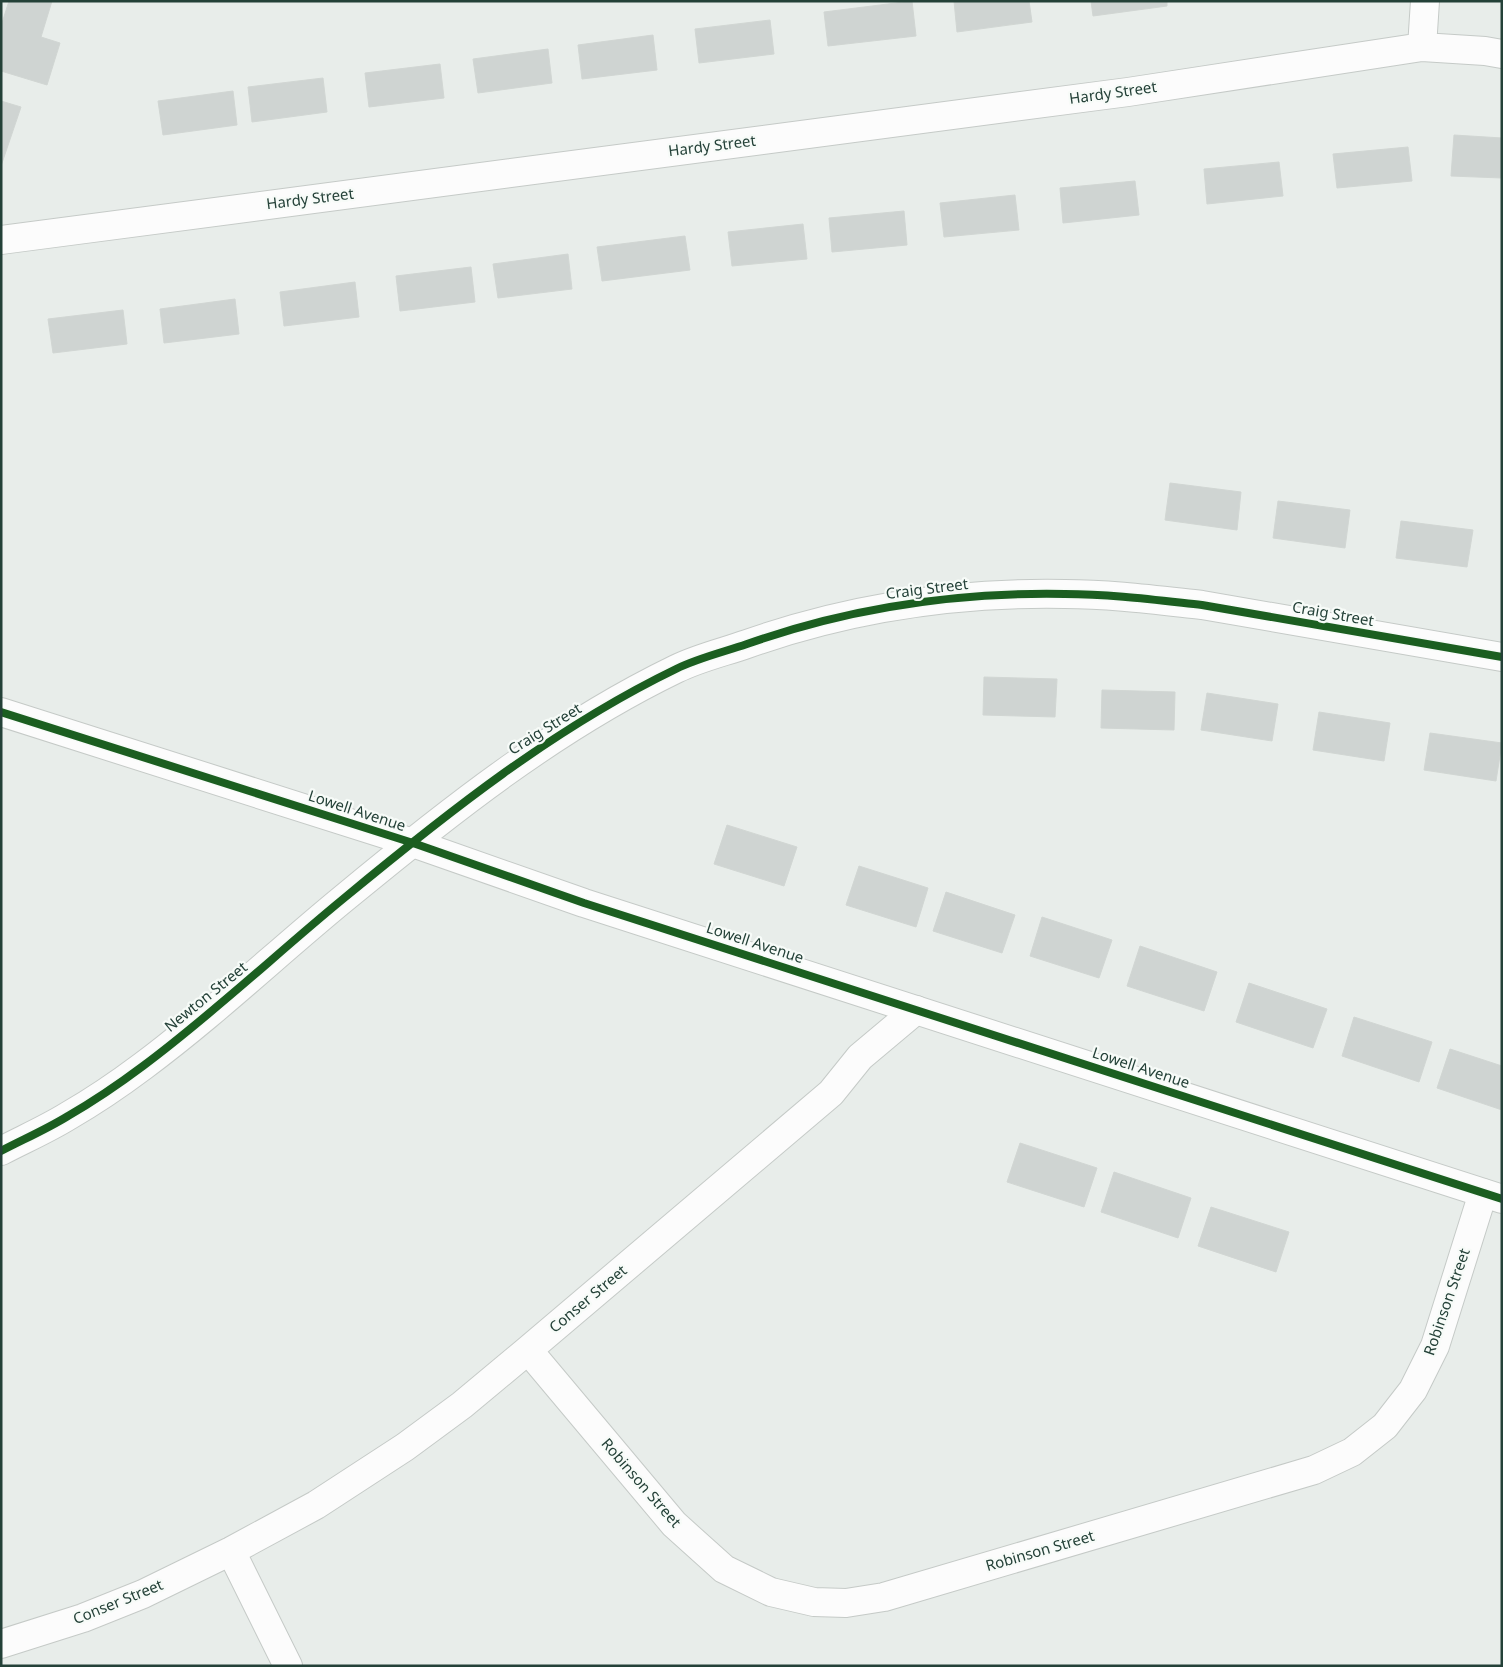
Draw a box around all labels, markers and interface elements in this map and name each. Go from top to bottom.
street label: Hardy Street [1068,76,1158,108]
street label: Hardy Street [667,130,757,160]
street label: Hardy Street [265,183,355,213]
street label: Craig Street [885,573,970,603]
street label: Craig Street [1291,596,1376,630]
street label: Craig Street [504,697,585,759]
street label: Lowell Avenue [306,785,409,835]
street label: Lowell Avenue [704,917,807,967]
street label: Newton Street [160,956,251,1036]
street label: Lowell Avenue [1090,1042,1193,1092]
street label: Robinson Street [1418,1245,1474,1358]
street label: Conser Street [544,1260,631,1337]
street label: Robinson Street [597,1433,686,1532]
street label: Robinson Street [983,1525,1097,1575]
street label: Conser Street [70,1574,166,1628]

